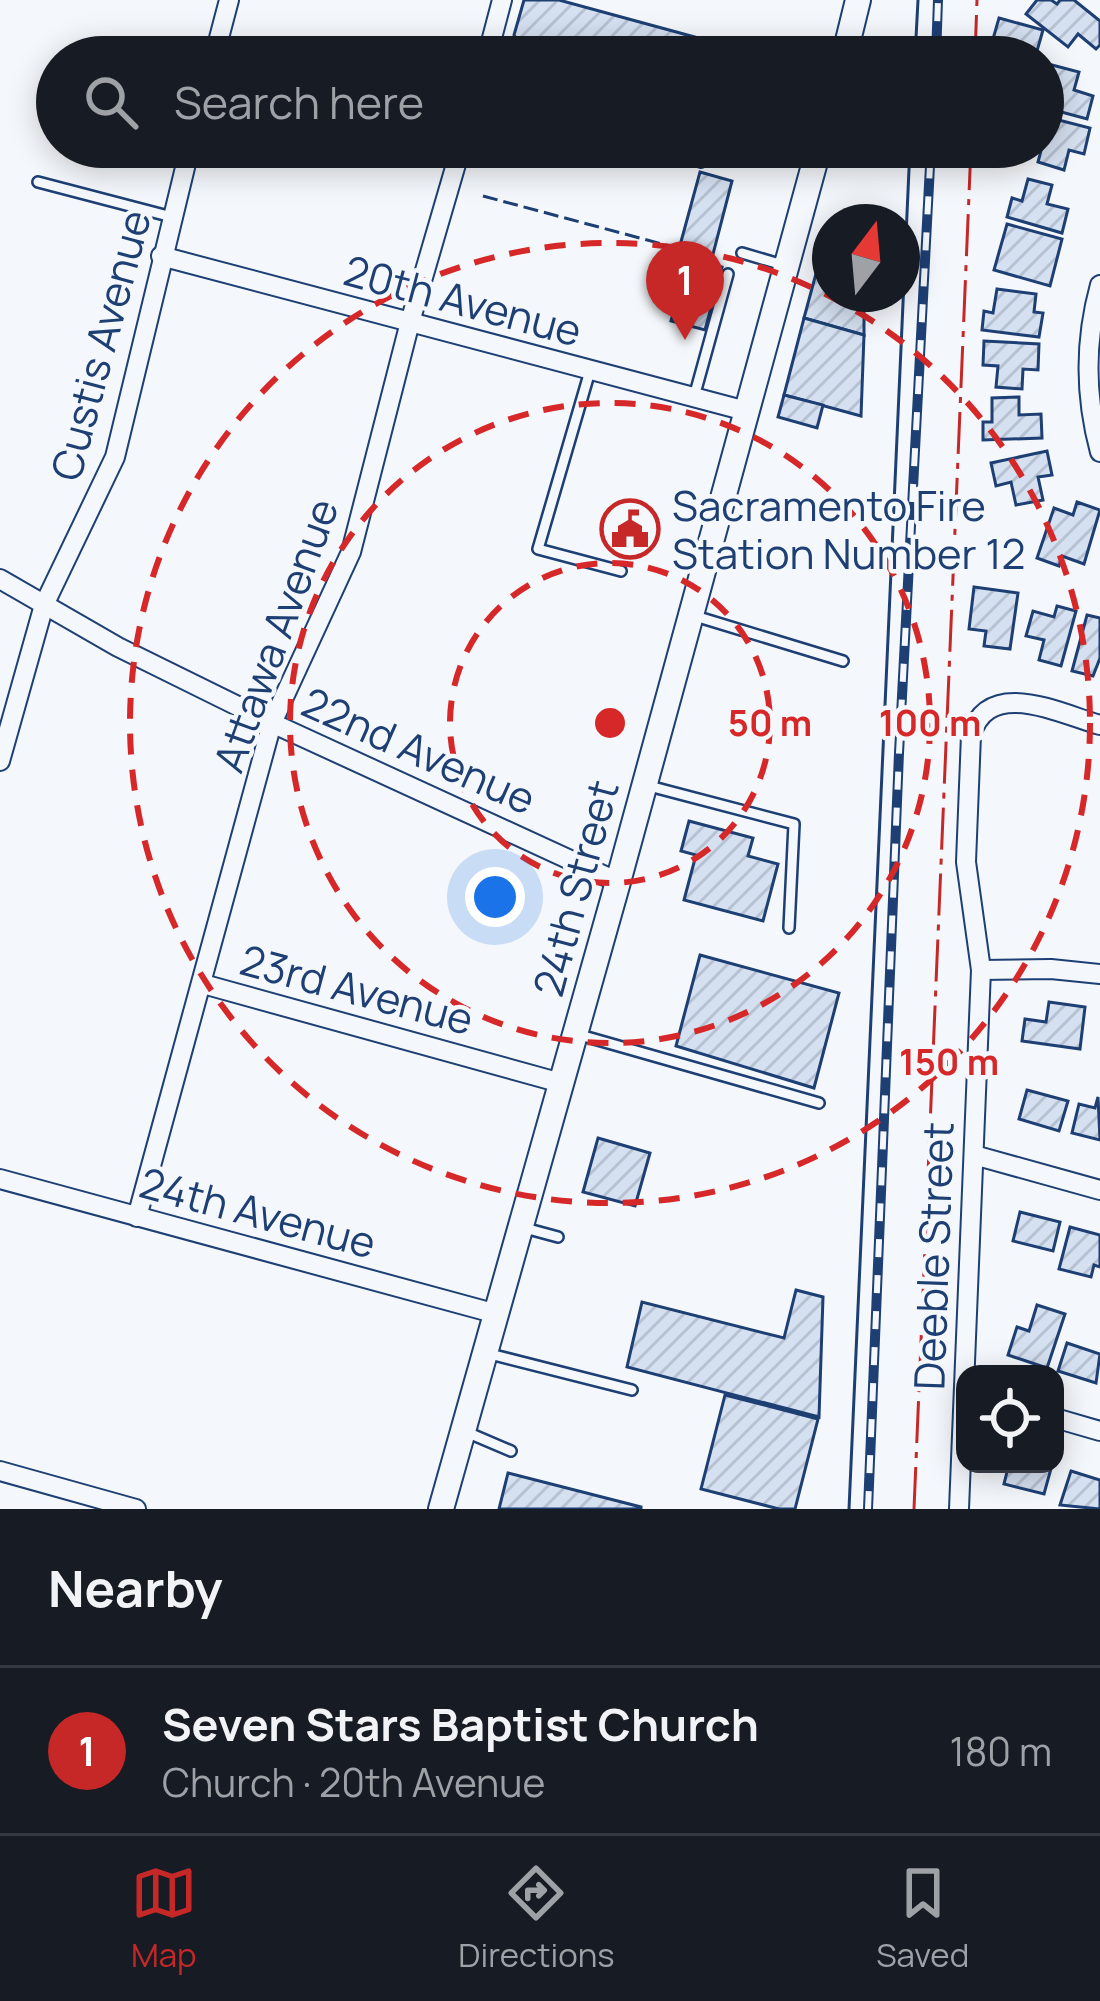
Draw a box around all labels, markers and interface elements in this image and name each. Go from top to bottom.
search box [36,36,1064,168]
icon: search [78,69,144,135]
text: Search here [174,71,424,133]
street label: Custis Avenue [36,203,164,487]
north arrow [812,204,920,312]
street label: 20th Avenue [338,240,588,360]
pin: 1 [646,241,724,340]
place label: Sacramento Fire Station Number 12 [672,476,1025,582]
street label: Attawa Avenue [199,490,351,780]
public building icon: Sacramento Fire Station Number 12 [599,498,661,560]
street label: 22nd Avenue [293,673,545,827]
text: 50 m [728,698,812,747]
text: 100 m [879,698,981,747]
centre of rings [589,702,631,744]
street label: 24th Street [518,774,632,1002]
your location [465,867,525,927]
street label: 23rd Avenue [234,930,480,1048]
text: 150 m [899,1037,999,1086]
street label: Deeble Street [899,1121,967,1391]
street label: 24th Avenue [134,1153,382,1271]
map controls [956,1365,1064,1473]
button: locate [956,1365,1064,1473]
text: Nearby [48,1553,223,1622]
text: Seven Stars Baptist Church [162,1693,759,1755]
text: 1 [78,1724,96,1778]
text: 180 m [949,1724,1052,1778]
text: Church · 20th Avenue [162,1755,545,1809]
tab: Map [131,1860,197,1977]
tab: Directions [458,1860,615,1977]
tab: Saved [876,1860,969,1977]

